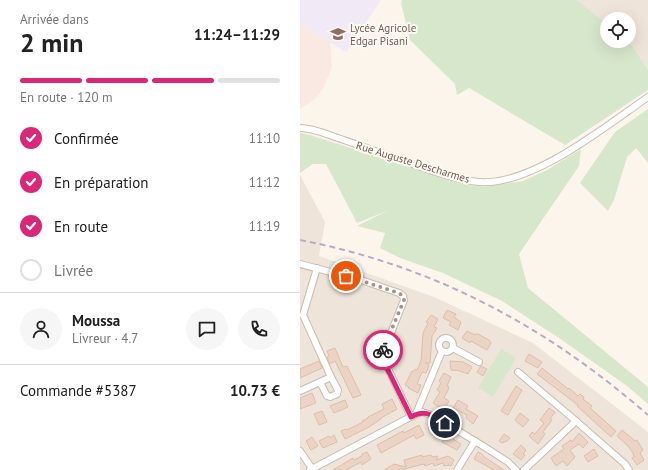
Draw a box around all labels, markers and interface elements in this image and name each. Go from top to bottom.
text: Arrivée dans [20,11,89,28]
map controls [600,12,636,48]
button: locate [600,12,636,48]
place label: Lycée Agricole Edgar Pisani [350,21,417,48]
text: 11:24–11:29 [194,25,280,44]
school or university icon: Lycée Agricole Edgar Pisani [329,25,347,43]
text: 2 min [20,26,83,59]
text: En route · 120 m [20,89,113,106]
icon: check [20,127,42,149]
text: Confirmée [54,129,119,148]
text: 11:10 [249,130,280,147]
street label: Rue Auguste Descharmes [354,138,472,186]
icon: check [20,171,42,193]
text: En préparation [54,173,149,192]
text: 11:12 [249,174,280,191]
icon: check [20,215,42,237]
text: En route [54,217,108,236]
text: 11:19 [249,218,280,235]
pin [329,259,363,293]
text: Livrée [54,261,93,280]
icon: bag [335,265,357,287]
button: person [20,308,62,350]
button: chat [186,308,228,350]
button: phone [238,308,280,350]
text: Moussa [72,311,120,330]
text: Livreur · 4.7 [72,330,138,347]
courier [363,330,403,370]
icon: bike [372,339,394,361]
text: Commande #5387 [20,381,137,400]
text: 10.73 € [230,381,280,400]
pin [428,406,462,440]
icon: home [434,412,456,434]

